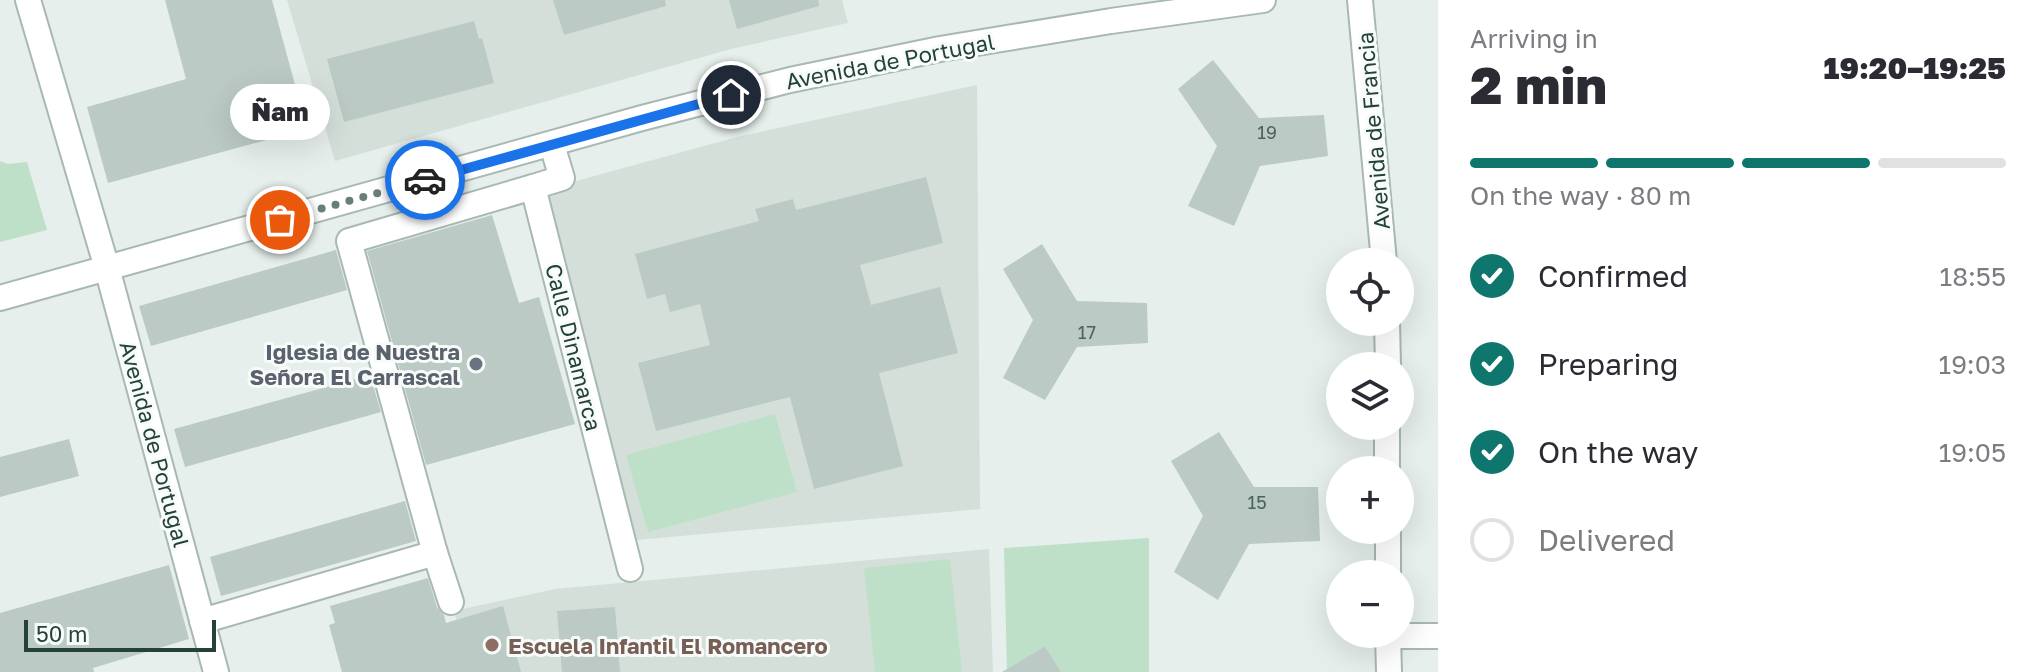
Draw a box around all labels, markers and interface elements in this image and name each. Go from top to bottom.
text: Arriving in [1470,23,1598,54]
street label: Avenida de Portugal [783,27,997,95]
street label: Avenida de Francia [1351,31,1395,231]
text: 19:20–19:25 [1824,50,2006,86]
text: 2 min [1470,53,1607,115]
pin [697,61,765,129]
icon: home [709,73,753,117]
callout: Ñam [230,84,330,140]
text: Ñam [251,96,309,127]
house number: 19 [1257,121,1277,143]
courier [385,140,465,220]
icon: car [403,158,447,202]
text: On the way · 80 m [1470,180,1691,211]
pin [246,186,314,254]
icon: bag [258,198,302,242]
map controls [1326,248,1414,648]
button: locate [1326,248,1414,336]
icon: check [1470,254,1514,298]
text: Confirmed [1538,258,1688,294]
street label: Calle Dinamarca [540,261,608,433]
text: 18:55 [1940,261,2006,292]
house number: 17 [1078,321,1096,343]
street label: Avenida de Portugal [114,338,196,550]
place label: Iglesia de Nuestra Señora El Carrascal [250,338,460,390]
icon: check [1470,342,1514,386]
text: Preparing [1538,346,1679,382]
text: 19:03 [1939,349,2006,380]
button: layers [1326,352,1414,440]
marker: Iglesia de Nuestra Señora El Carrascal [467,355,485,373]
icon: check [1470,430,1514,474]
text: On the way [1538,434,1698,470]
text: 19:05 [1939,437,2006,468]
button: + [1326,456,1414,544]
house number: 15 [1247,491,1267,513]
text: Delivered [1538,522,1675,558]
button: − [1326,560,1414,648]
scale bar [24,616,216,652]
text: 50 m [36,620,87,647]
place label: Escuela Infantil El Romancero [508,632,828,659]
marker: Escuela Infantil El Romancero [483,636,501,654]

